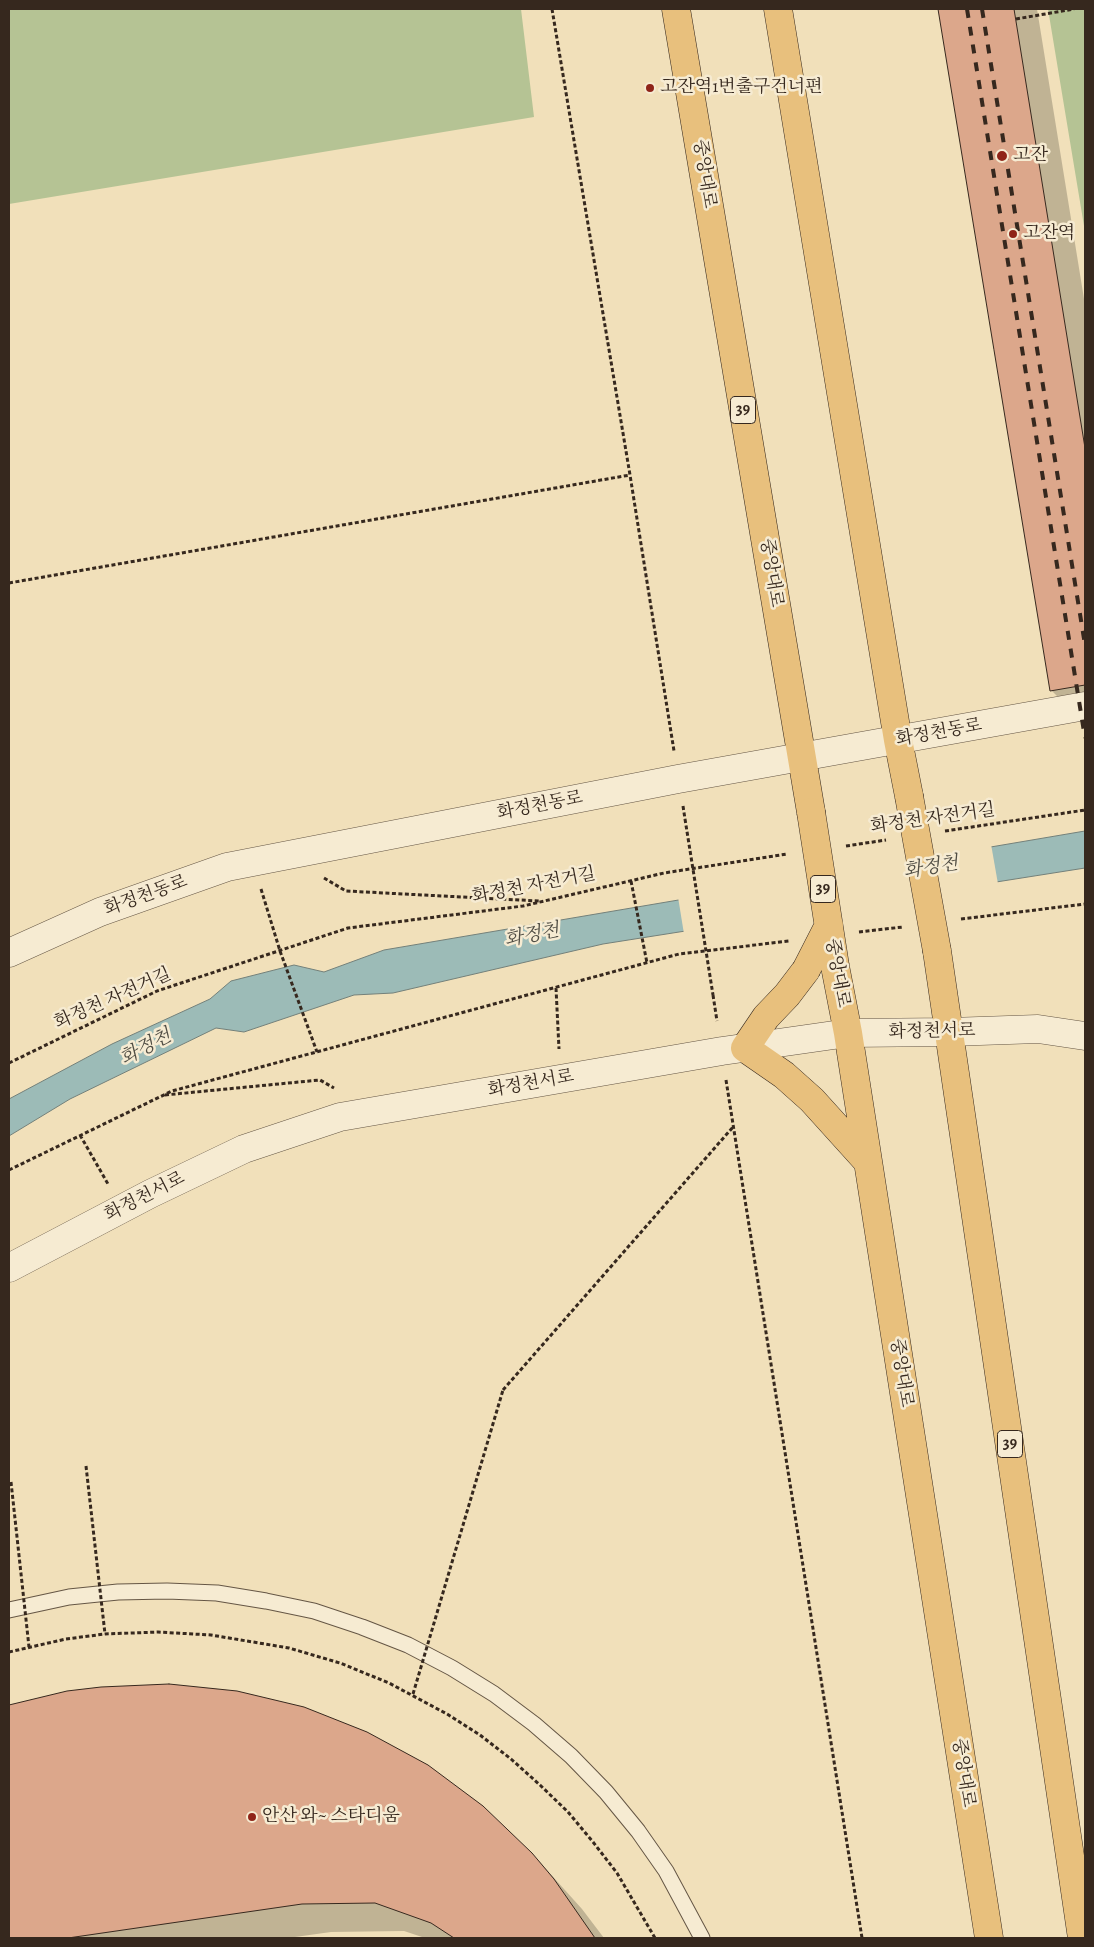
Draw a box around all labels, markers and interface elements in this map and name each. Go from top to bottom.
place label: 고잔역1번출구건너편 [660,77,823,99]
marker: 고잔역1번출구건너편 [644,82,656,94]
street label: 중앙대로 [688,138,720,210]
place label: 고잔 [1013,145,1048,167]
marker: 고잔 [995,149,1009,163]
place label: 고잔역 [1023,223,1075,245]
marker: 고잔역 [1007,228,1019,240]
road number: 39 [730,396,756,424]
street label: 중앙대로 [755,537,787,609]
street label: 화정천동로 [894,715,984,751]
street label: 화정천동로 [495,787,585,825]
street label: 화정천 자전거길 [869,800,997,838]
water label: 화정천 [902,852,960,884]
street label: 화정천 자전거길 [470,863,598,909]
street label: 화정천동로 [101,871,191,921]
road number: 39 [810,876,836,902]
water label: 화정천 [503,920,561,952]
street label: 중앙대로 [820,937,854,1009]
street label: 화정천 자전거길 [51,964,175,1034]
street label: 화정천서로 [888,1020,976,1044]
water label: 화정천 [116,1025,176,1071]
street label: 화정천서로 [486,1066,576,1102]
street label: 화정천서로 [101,1168,189,1226]
street label: 중앙대로 [885,1337,917,1409]
road number: 39 [998,1430,1022,1458]
street label: 중앙대로 [947,1737,979,1809]
place label: 안산 와~ 스타디움 [262,1806,400,1828]
marker: 안산 와~ 스타디움 [246,1811,258,1823]

